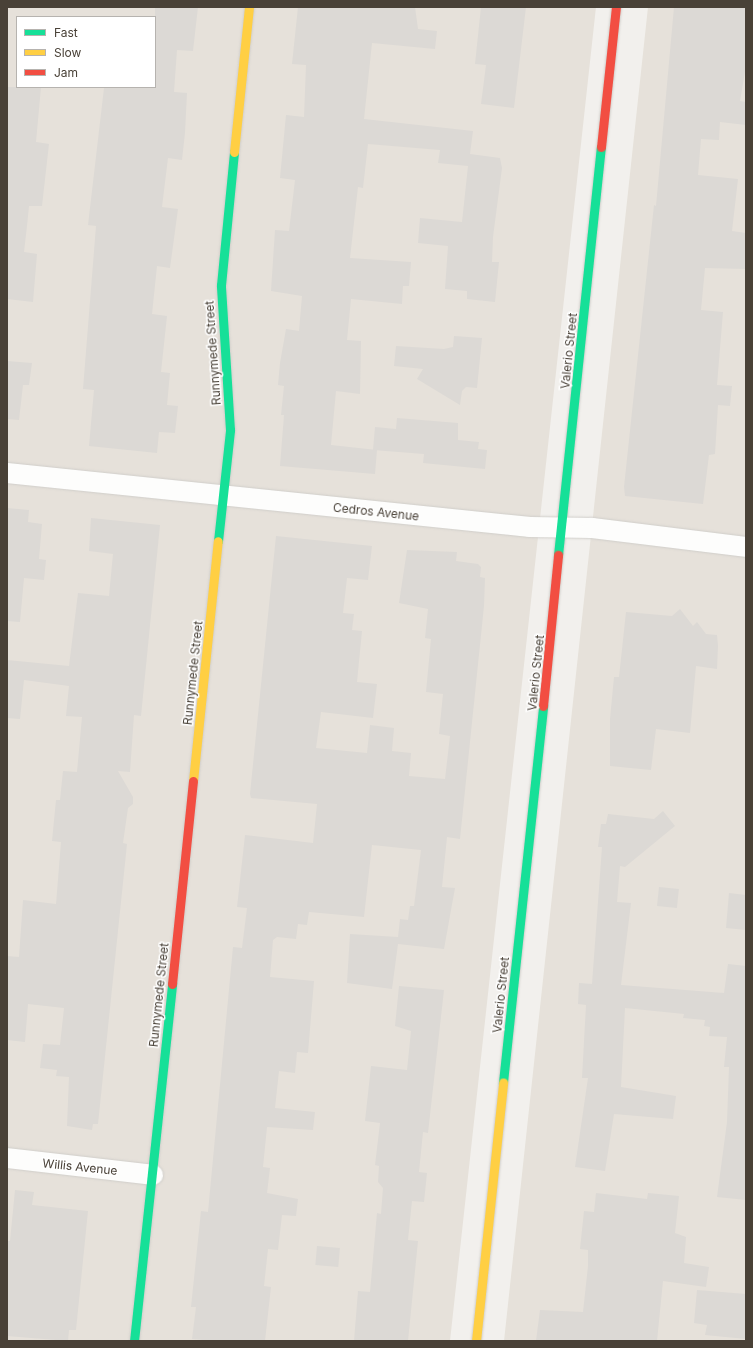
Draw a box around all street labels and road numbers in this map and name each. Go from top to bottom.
street label: Runnymede Street [202,300,224,406]
street label: Valerio Street [558,312,580,390]
street label: Cedros Avenue [332,500,420,524]
street label: Runnymede Street [180,620,206,726]
street label: Valerio Street [525,634,547,712]
street label: Runnymede Street [146,942,172,1048]
street label: Valerio Street [490,956,512,1034]
street label: Willis Avenue [42,1156,118,1178]

